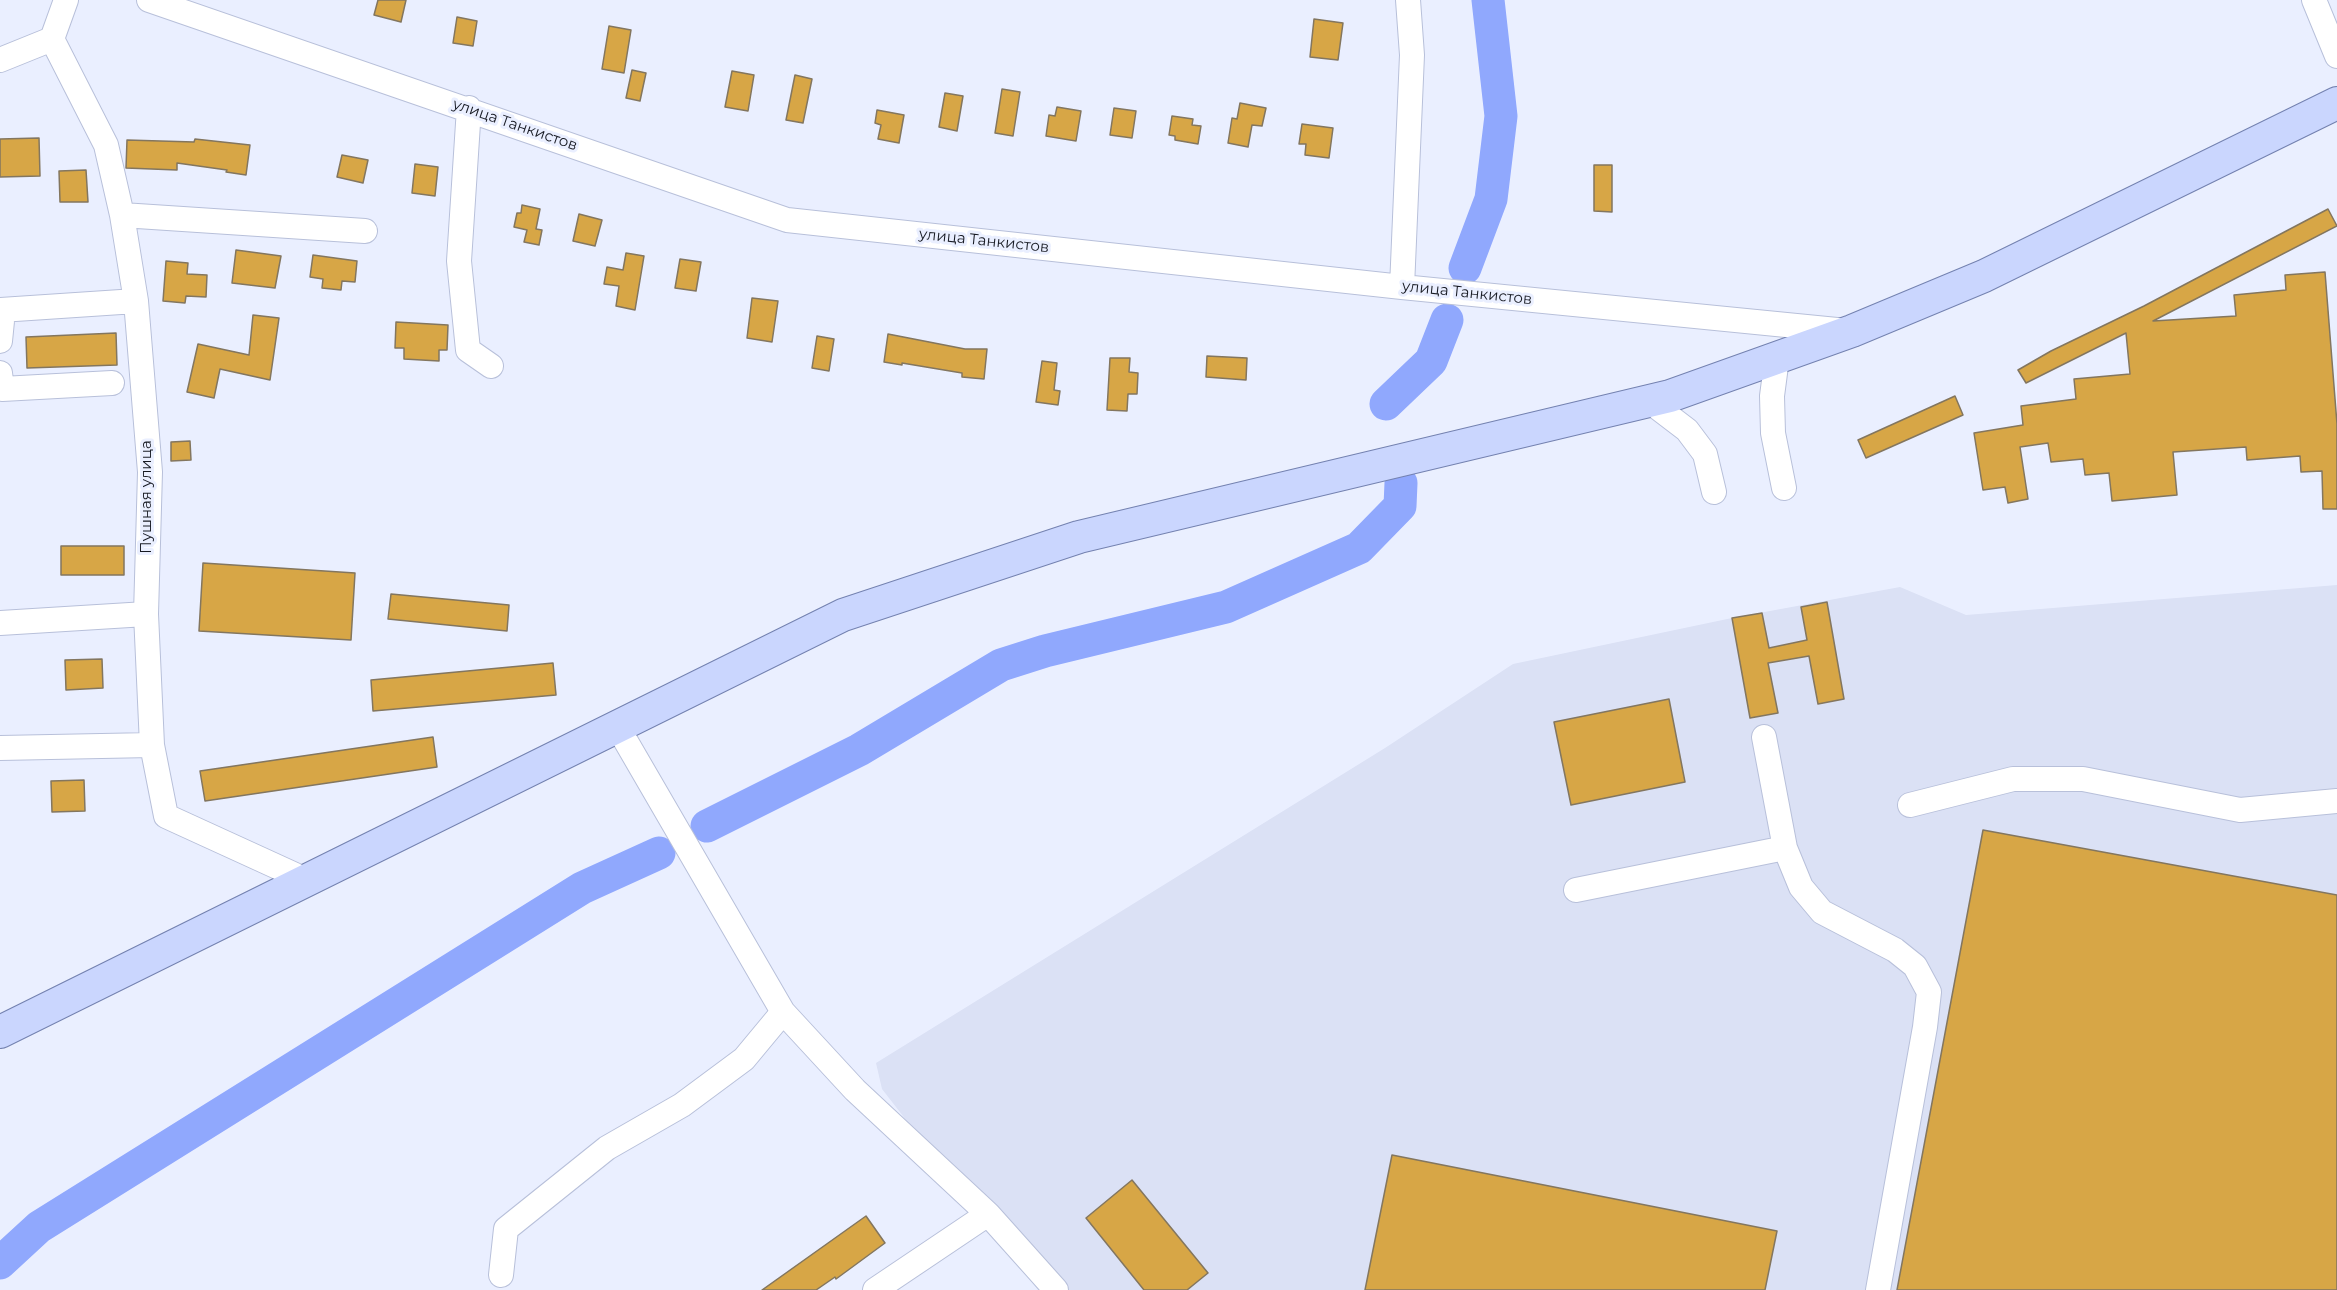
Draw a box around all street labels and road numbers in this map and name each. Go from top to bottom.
street label: улица Танкистов [450,95,580,155]
street label: улица Танкистов [918,225,1050,257]
street label: улица Танкистов [1401,277,1533,309]
street label: Пушная улица [138,440,156,554]

